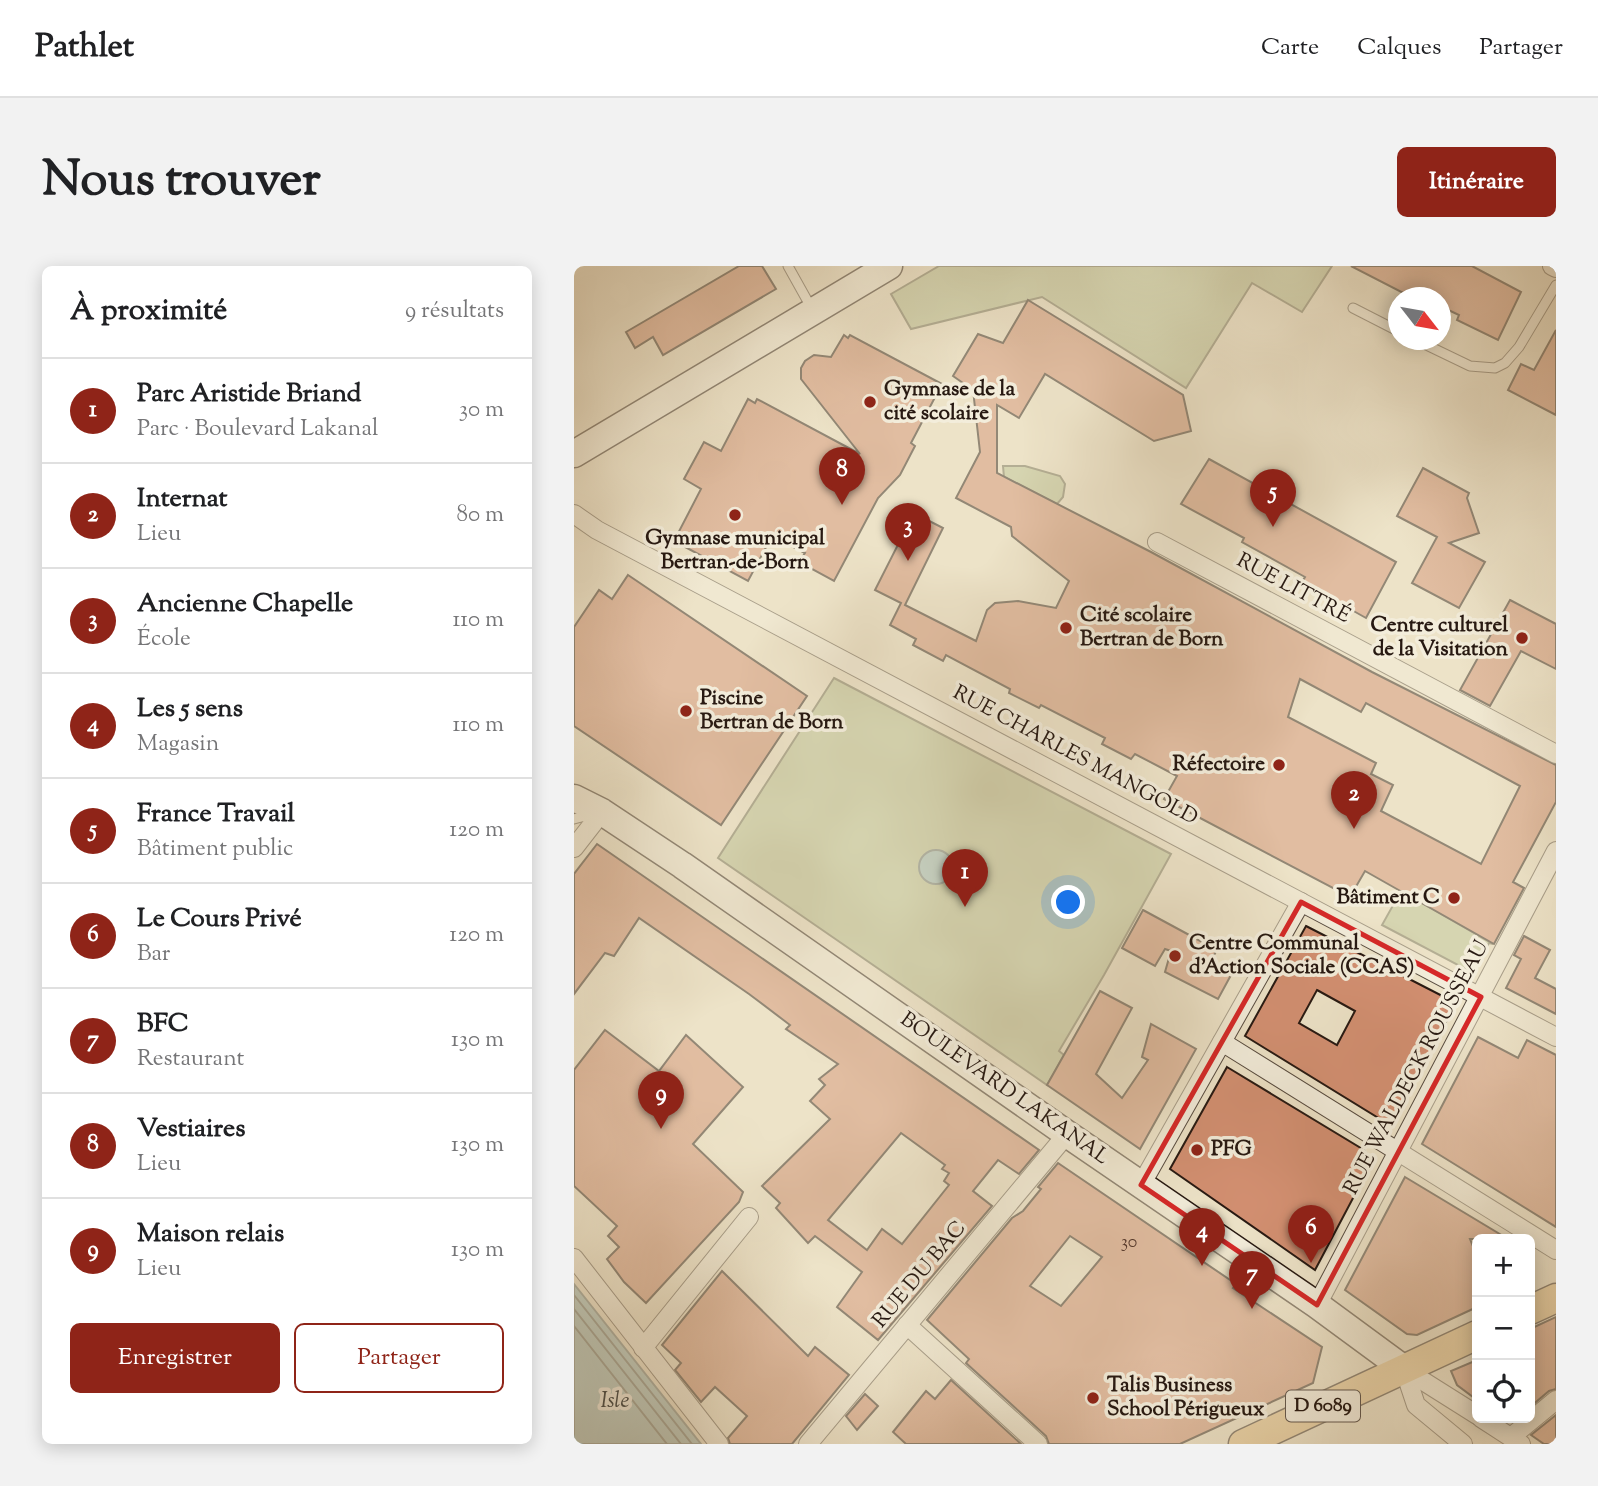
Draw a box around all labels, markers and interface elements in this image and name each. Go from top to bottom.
text: Pathlet [35,24,134,72]
text: Carte [1261,31,1319,65]
text: Calques [1357,31,1441,65]
text: Partager [1479,31,1563,65]
text: Nous trouver [42,147,321,217]
button: Itinéraire [1397,147,1556,217]
north arrow [1388,287,1451,350]
text: À proximité [70,290,227,333]
text: 9 résultats [405,295,504,328]
place label: Gymnase de la cité scolaire [884,375,1015,429]
text: Parc Aristide Briand [137,376,361,413]
text: 1 [89,394,97,427]
text: 30 m [459,394,504,427]
marker: Gymnase de la cité scolaire [862,394,878,410]
text: Parc · Boulevard Lakanal [137,413,378,446]
pin: 8 [819,447,865,505]
pin: 5 [1250,469,1296,527]
text: Internat [137,481,227,518]
text: 2 [88,499,98,532]
text: 80 m [456,499,504,532]
pin: 3 [885,503,931,561]
marker: Gymnase municipal Bertran-de-Born [727,507,743,523]
text: Lieu [137,518,181,551]
place label: Gymnase municipal Bertran-de-Born [645,524,825,578]
street label: RUE LITTRÉ [1231,546,1355,632]
text: Ancienne Chapelle [137,586,353,623]
place label: Cité scolaire Bertran de Born [1080,601,1224,655]
text: 3 [88,604,98,637]
text: 110 m [453,604,504,637]
place label: Centre culturel de la Visitation [1370,611,1509,665]
marker: Cité scolaire Bertran de Born [1058,620,1074,636]
text: École [137,623,191,656]
marker: Centre culturel de la Visitation [1514,630,1530,646]
street label: RUE CHARLES MANGOLD [947,679,1203,833]
place label: Piscine Bertran de Born [700,684,844,738]
text: Les 5 sens [137,691,243,728]
marker: Piscine Bertran de Born [678,703,694,719]
text: 4 [87,709,99,742]
text: 110 m [453,709,504,742]
text: Magasin [137,728,219,761]
place label: Réfectoire [1173,750,1265,780]
marker: Réfectoire [1271,757,1287,773]
pin: 2 [1331,771,1377,829]
text: France Travail [137,796,295,833]
text: 5 [89,814,97,847]
text: 120 m [449,814,504,847]
text: Bâtiment public [137,833,293,866]
pin: 1 [942,849,988,907]
place label: Bâtiment C [1336,883,1440,913]
your location [1051,885,1085,919]
marker: Bâtiment C [1446,890,1462,906]
text: Le Cours Privé [137,901,302,938]
text: 6 [87,919,99,952]
text: 120 m [449,919,504,952]
place label: Centre Communal d'Action Sociale (CCAS) [1189,929,1414,983]
street label: RUE WALDECK ROUSSEAU [1337,935,1497,1201]
text: Bar [137,938,170,971]
marker: Centre Communal d'Action Sociale (CCAS) [1167,948,1183,964]
street label: BOULEVARD LAKANAL [893,1005,1115,1173]
text: BFC [137,1006,189,1043]
text: 7 [87,1024,99,1057]
text: 130 m [451,1024,504,1057]
text: Restaurant [137,1043,244,1076]
pin: 9 [638,1071,684,1129]
text: Vestiaires [137,1111,245,1148]
text: 8 [87,1129,99,1162]
text: 130 m [451,1129,504,1162]
place label: PFG [1211,1135,1252,1165]
marker: PFG [1189,1142,1205,1158]
text: Lieu [137,1148,181,1181]
pin: 6 [1288,1205,1334,1263]
pin: 4 [1179,1208,1225,1266]
street label: RUE DU BAC [866,1215,974,1335]
text: Maison relais [137,1216,284,1253]
house number: 30 [1121,1230,1137,1256]
text: 9 [87,1234,99,1267]
text: 130 m [451,1234,504,1267]
map controls [1472,1234,1535,1423]
button: + [1472,1234,1535,1297]
pin: 7 [1229,1251,1275,1309]
text: Lieu [137,1253,181,1286]
button: − [1472,1297,1535,1360]
button: Enregistrer [70,1323,280,1393]
button: Partager [294,1323,504,1393]
button: locate [1472,1360,1535,1423]
place label: Talis Business School Périgueux [1107,1371,1265,1425]
water label: Isle [601,1385,629,1418]
marker: Talis Business School Périgueux [1085,1390,1101,1406]
road number: D 6089 [1286,1390,1360,1422]

